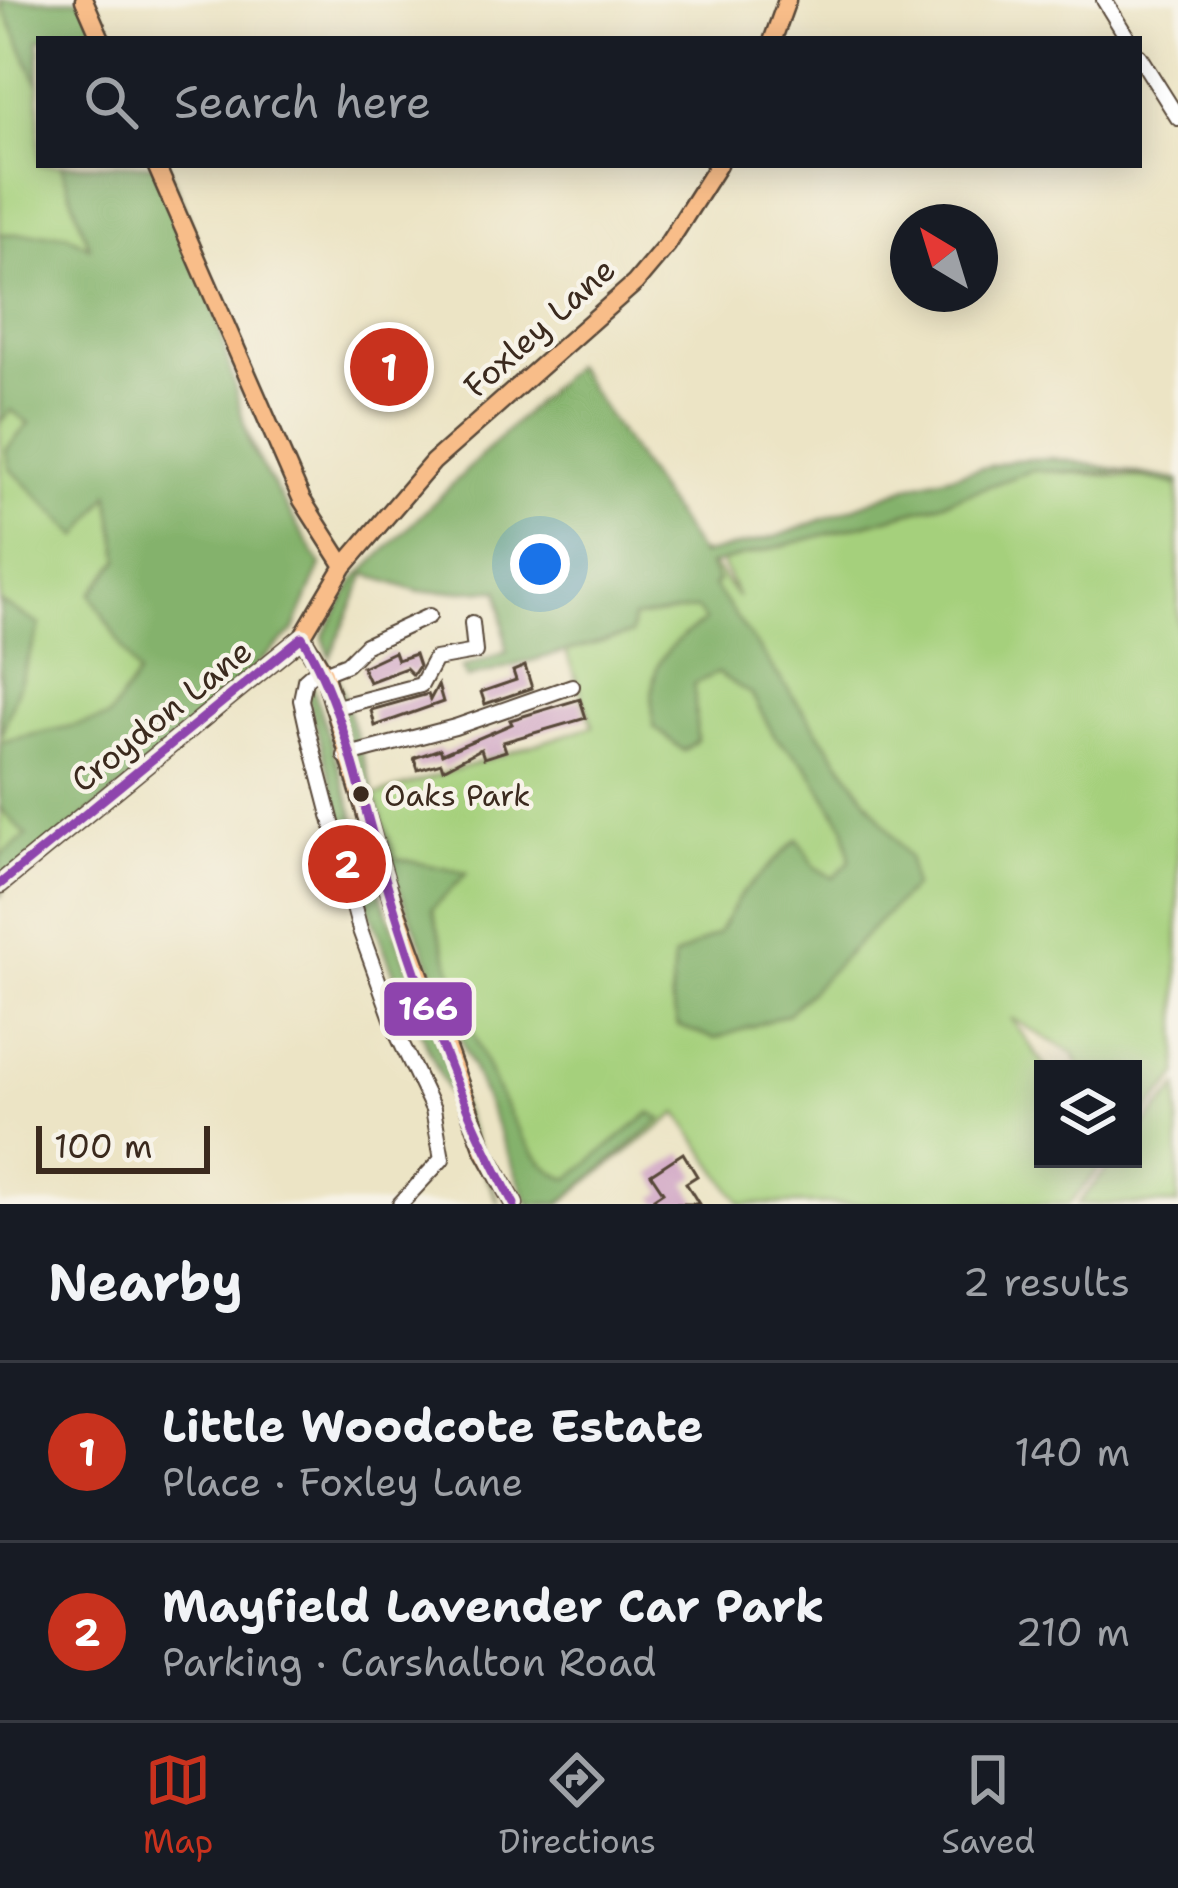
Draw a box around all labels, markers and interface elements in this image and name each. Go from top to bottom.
search box [36,36,1142,168]
icon: search [78,69,144,135]
text: Search here [174,72,431,132]
north arrow [890,204,998,312]
street label: Foxley Lane [454,247,625,408]
pin: 1 [350,322,428,412]
your location [510,534,570,594]
street label: Croydon Lane [61,629,261,802]
place label: Oaks Park [384,775,530,816]
marker: Oaks Park [350,783,372,805]
pin: 2 [308,819,386,909]
line badge: 166 [382,980,474,1038]
text: 166 [398,986,458,1031]
map controls [1034,1060,1142,1168]
button: layers [1034,1060,1142,1168]
scale bar [36,1120,210,1173]
text: 100 m [54,1124,153,1169]
text: Nearby [48,1248,243,1316]
text: 2 results [963,1256,1130,1308]
text: Little Woodcote Estate [162,1396,704,1456]
text: 1 [78,1426,96,1478]
text: 140 m [1014,1426,1130,1478]
text: Place · Foxley Lane [162,1456,523,1508]
text: Mayfield Lavender Car Park [162,1576,824,1636]
text: 2 [73,1606,101,1658]
text: 210 m [1015,1606,1130,1658]
text: Parking · Carshalton Road [162,1636,657,1688]
tab: Map [143,1747,213,1864]
tab: Directions [499,1747,656,1864]
tab: Saved [942,1747,1035,1864]

